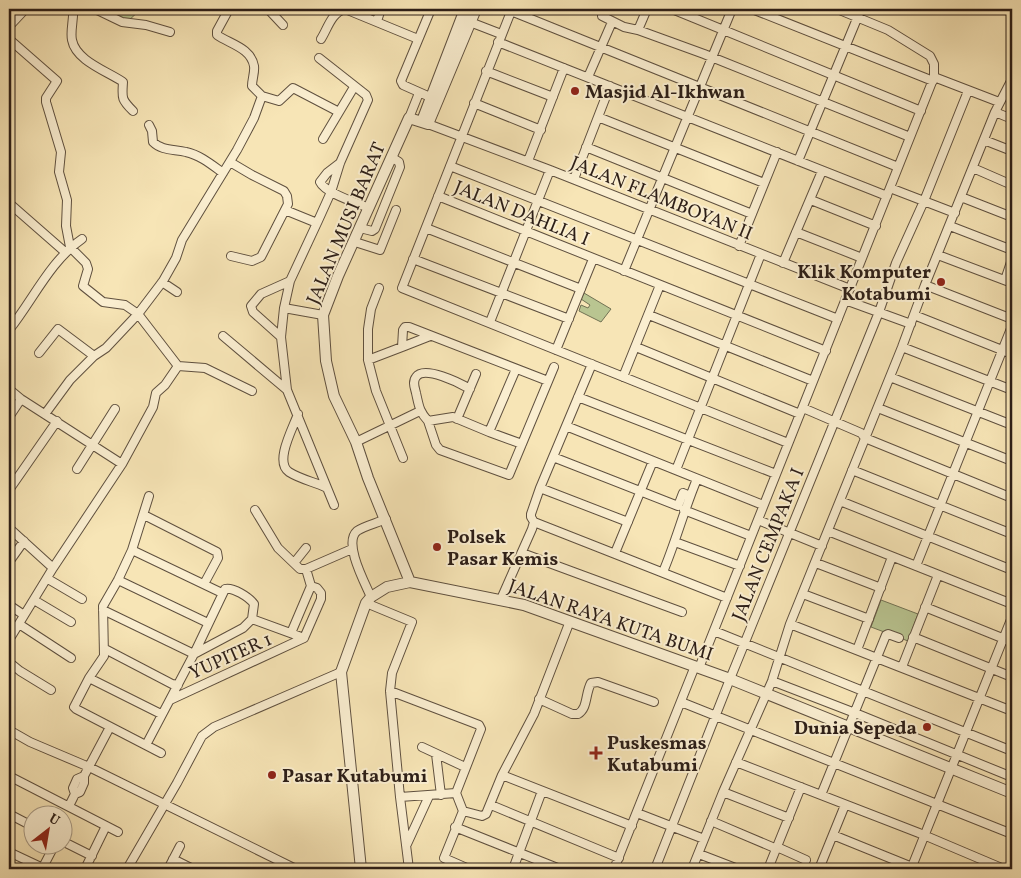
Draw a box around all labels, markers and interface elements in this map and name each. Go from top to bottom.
place label: Masjid Al-Ikhwan [585,80,745,106]
marker: Masjid Al-Ikhwan [569,85,581,97]
street label: JALAN MUSI BARAT [301,139,393,309]
street label: JALAN FLAMBOYAN II [566,150,756,247]
street label: JALAN DAHLIA I [450,175,593,253]
place label: Klik Komputer Kotabumi [797,260,931,308]
marker: Klik Komputer Kotabumi [935,276,947,288]
street label: JALAN CEMPAKA I [726,464,811,625]
place label: Polsek Pasar Kemis [447,525,558,573]
marker: Polsek Pasar Kemis [431,541,443,553]
street label: JALAN RAYA KUTA BUMI [504,574,716,668]
street label: YUPITER 1 [185,627,276,687]
place label: Dunia Sepeda [794,716,917,742]
marker: Dunia Sepeda [921,721,933,733]
place label: Puskesmas Kutabumi [607,731,707,779]
marker: Puskesmas Kutabumi [589,746,603,760]
place label: Pasar Kutabumi [282,764,428,790]
marker: Pasar Kutabumi [266,769,278,781]
north arrow [22,806,72,856]
text: U [45,810,63,831]

